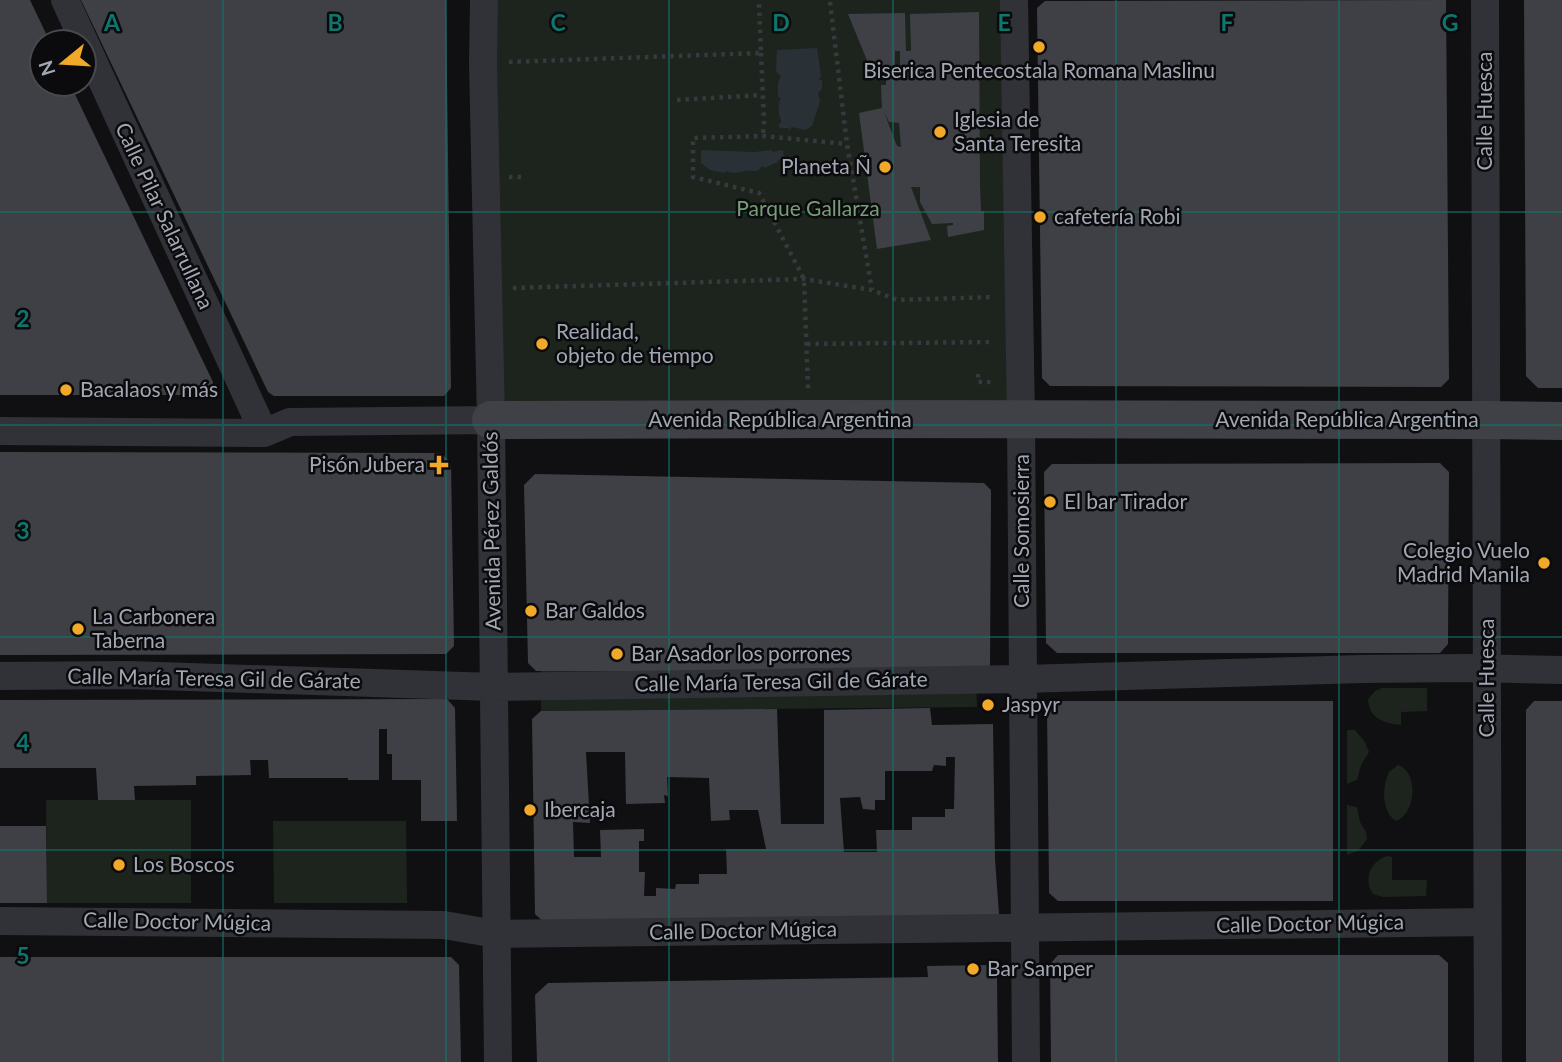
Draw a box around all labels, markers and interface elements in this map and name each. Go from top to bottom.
text: A [103,8,121,36]
text: B [327,8,343,36]
text: C [550,8,566,36]
text: D [772,8,790,36]
text: E [997,8,1011,36]
text: F [1220,8,1234,36]
text: G [1442,8,1458,36]
north arrow [28,28,98,98]
marker: Biserica Pentecostala Romana Maslinu [1031,39,1047,55]
street label: Calle Huesca [1471,51,1496,171]
place label: Biserica Pentecostala Romana Maslinu [863,57,1215,82]
text: N [33,58,60,79]
place label: Iglesia de Santa Teresita [954,106,1081,155]
street label: Calle Pilar Salarrullana [111,118,220,313]
marker: Iglesia de Santa Teresita [932,124,948,140]
place label: Planeta Ñ [781,153,871,178]
marker: Planeta Ñ [877,159,893,175]
park label: Parque Gallarza [736,195,880,220]
place label: cafetería Robi [1054,203,1181,228]
marker: cafetería Robi [1032,209,1048,225]
text: 2 [16,304,30,332]
place label: Realidad, objeto de tiempo [556,318,714,367]
marker: Realidad, objeto de tiempo [534,336,550,352]
place label: Bacalaos y más [80,376,218,401]
marker: Bacalaos y más [58,382,74,398]
street label: Avenida República Argentina [648,406,912,431]
street label: Avenida República Argentina [1215,406,1479,431]
street label: Avenida Pérez Galdós [476,431,505,631]
place label: Pisón Jubera [309,451,425,476]
street label: Calle Somosierra [1008,454,1033,608]
marker: Pisón Jubera [431,457,447,473]
place label: El bar Tirador [1064,488,1187,513]
marker: El bar Tirador [1042,494,1058,510]
text: 3 [16,516,30,544]
place label: Colegio Vuelo Madrid Manila [1397,537,1530,586]
marker: Colegio Vuelo Madrid Manila [1536,555,1552,571]
place label: Bar Galdos [545,597,645,622]
place label: La Carbonera Taberna [92,603,215,652]
marker: Bar Galdos [523,603,539,619]
street label: Calle Huesca [1473,618,1498,738]
marker: La Carbonera Taberna [70,621,86,637]
place label: Bar Asador los porrones [631,640,850,665]
marker: Bar Asador los porrones [609,646,625,662]
street label: Calle María Teresa Gil de Gárate [67,662,361,693]
street label: Calle María Teresa Gil de Gárate [634,665,928,696]
place label: Jaspyr [1002,691,1060,716]
marker: Jaspyr [980,697,996,713]
text: 4 [16,728,30,756]
place label: Ibercaja [544,796,616,821]
marker: Ibercaja [522,802,538,818]
place label: Los Boscos [133,851,235,876]
marker: Los Boscos [111,857,127,873]
street label: Calle Doctor Múgica [83,906,271,935]
street label: Calle Doctor Múgica [1216,908,1404,937]
street label: Calle Doctor Múgica [649,915,837,944]
text: 5 [16,941,30,969]
place label: Bar Samper [987,955,1093,980]
marker: Bar Samper [965,961,981,977]

